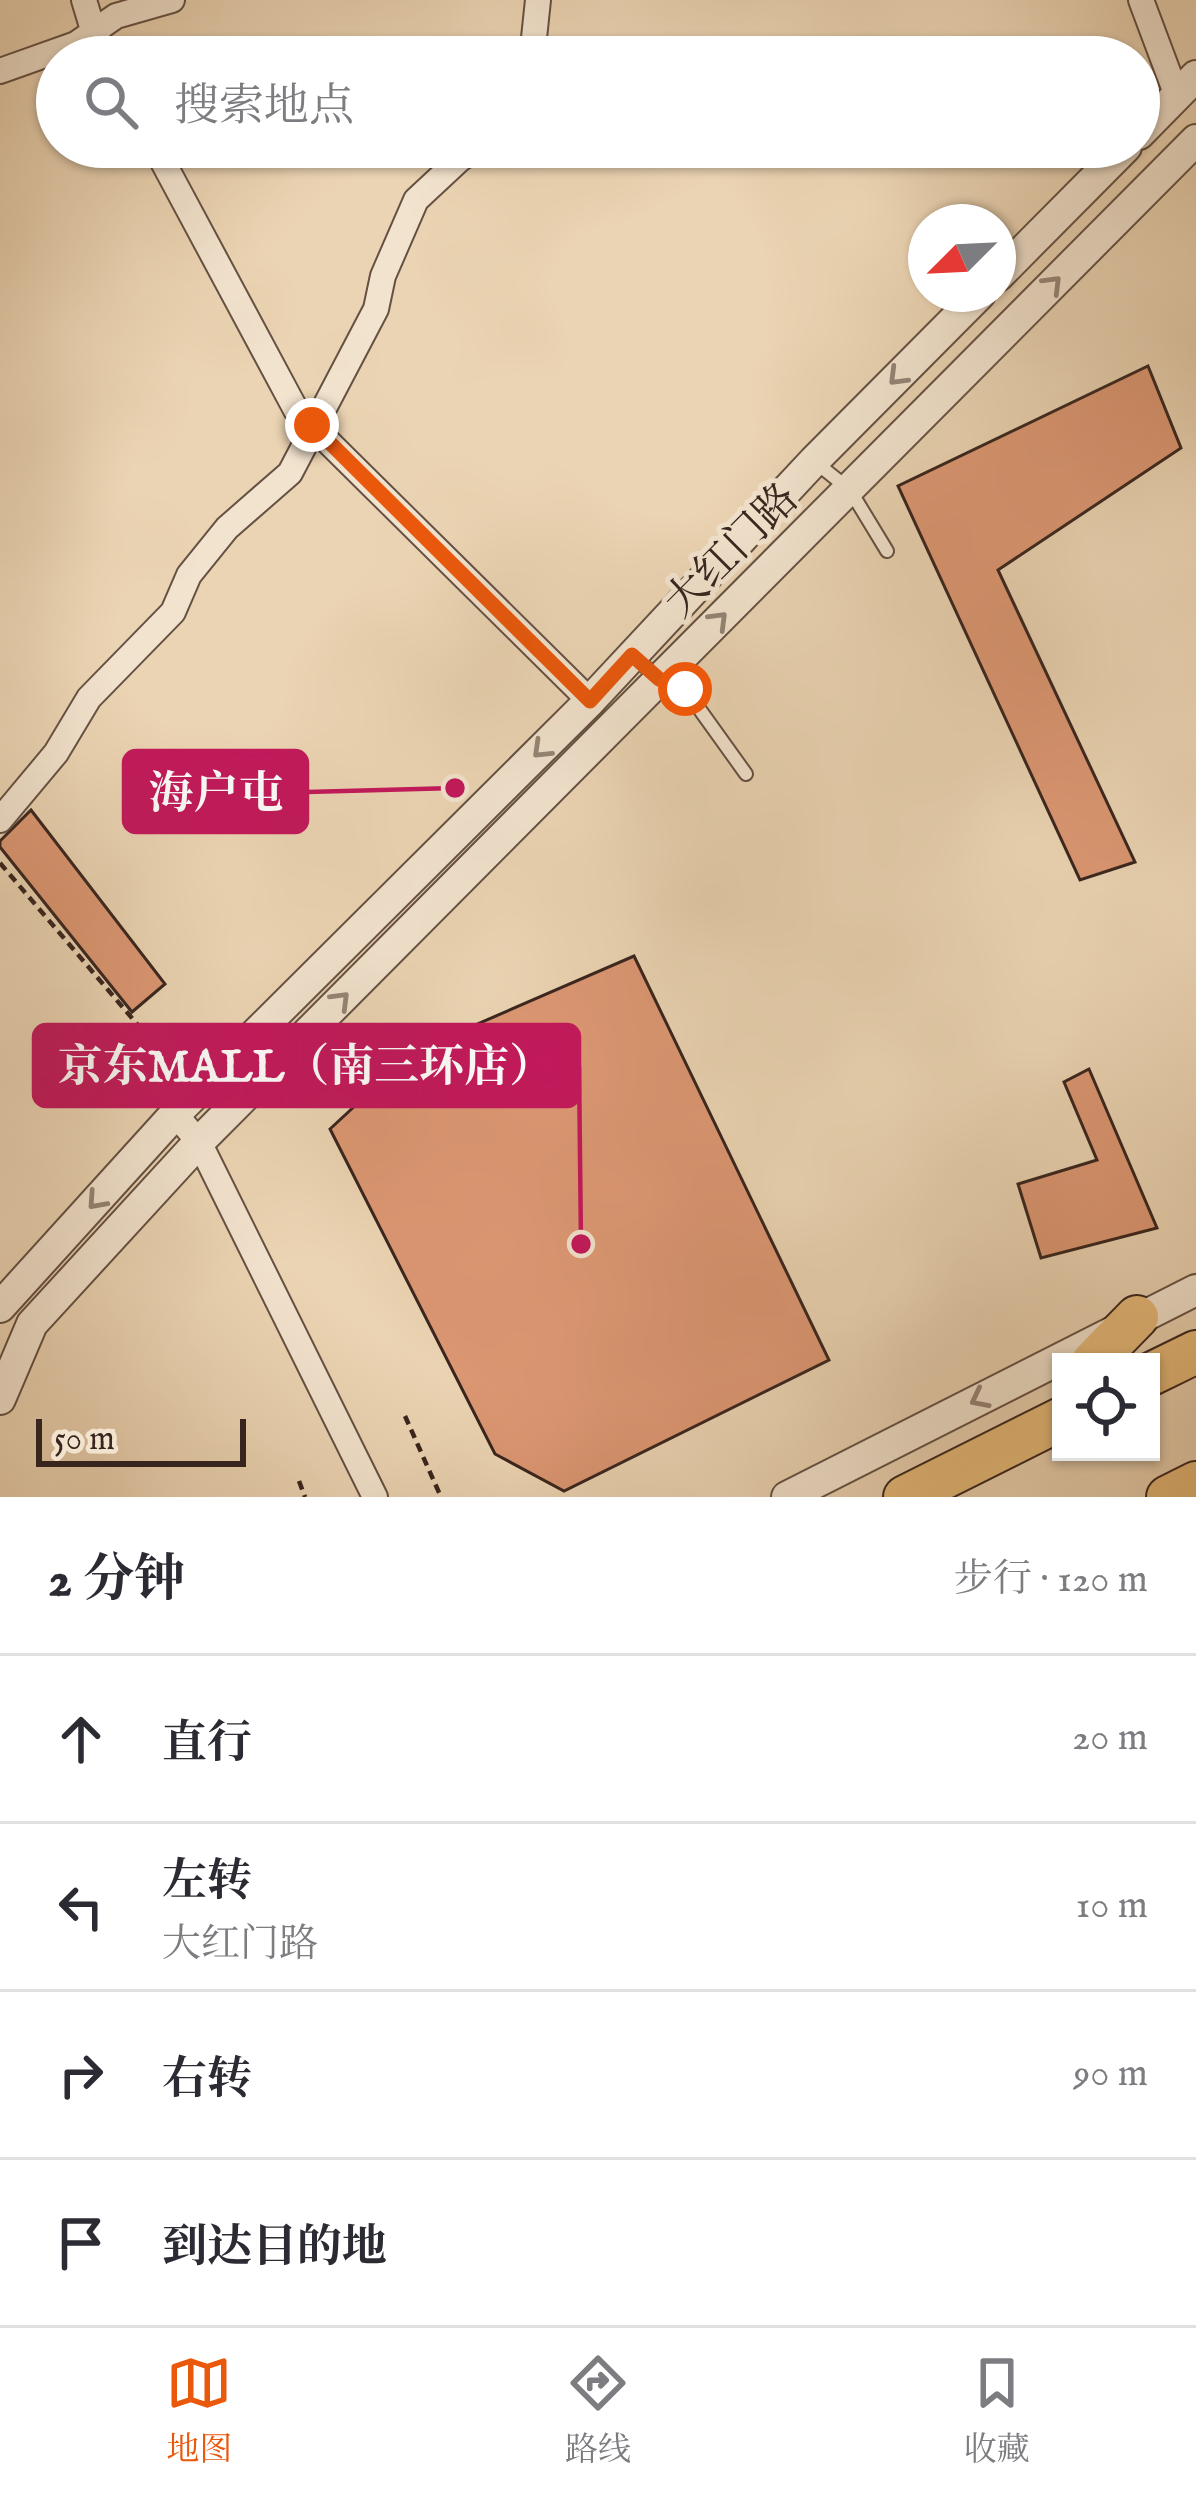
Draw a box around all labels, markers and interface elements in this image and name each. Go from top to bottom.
search box [36,36,1160,168]
icon: search [78,69,144,135]
text: 搜索地点 [174,79,354,136]
north arrow [908,204,1016,312]
one-way arrow [1039,276,1061,298]
one-way arrow [889,363,911,385]
route end [285,398,339,452]
street label: 大红门路 [654,473,811,630]
one-way arrow [705,613,727,635]
route start [658,662,712,716]
one-way arrow [533,735,554,757]
callout: 海户屯 [124,751,307,832]
text: 海户屯 [148,767,284,824]
one-way arrow [327,992,349,1014]
callout: 京东MALL（南三环店） [34,1025,579,1106]
text: 京东MALL（南三环店） [58,1040,554,1097]
one-way arrow [89,1187,110,1208]
map controls [1052,1353,1160,1461]
button: locate [1052,1353,1160,1461]
one-way arrow [970,1384,991,1408]
scale bar [36,1413,246,1466]
text: 50 m [54,1419,115,1461]
text: 2 分钟 [48,1549,185,1614]
text: 步行 · 120 m [954,1556,1148,1605]
icon: ahead [48,1706,114,1772]
text: 20 m [1072,1714,1148,1763]
text: 直行 [162,1716,252,1773]
text: 左转 [162,1854,252,1911]
icon: left [48,1874,114,1940]
text: 10 m [1076,1882,1148,1931]
text: 大红门路 [162,1921,318,1970]
icon: right [48,2042,114,2108]
text: 90 m [1073,2050,1148,2099]
text: 右转 [162,2052,252,2109]
icon: arrive [48,2210,114,2276]
text: 到达目的地 [162,2220,387,2277]
tab: 地图 [166,2350,232,2472]
tab: 路线 [565,2350,631,2472]
tab: 收藏 [964,2350,1030,2472]

